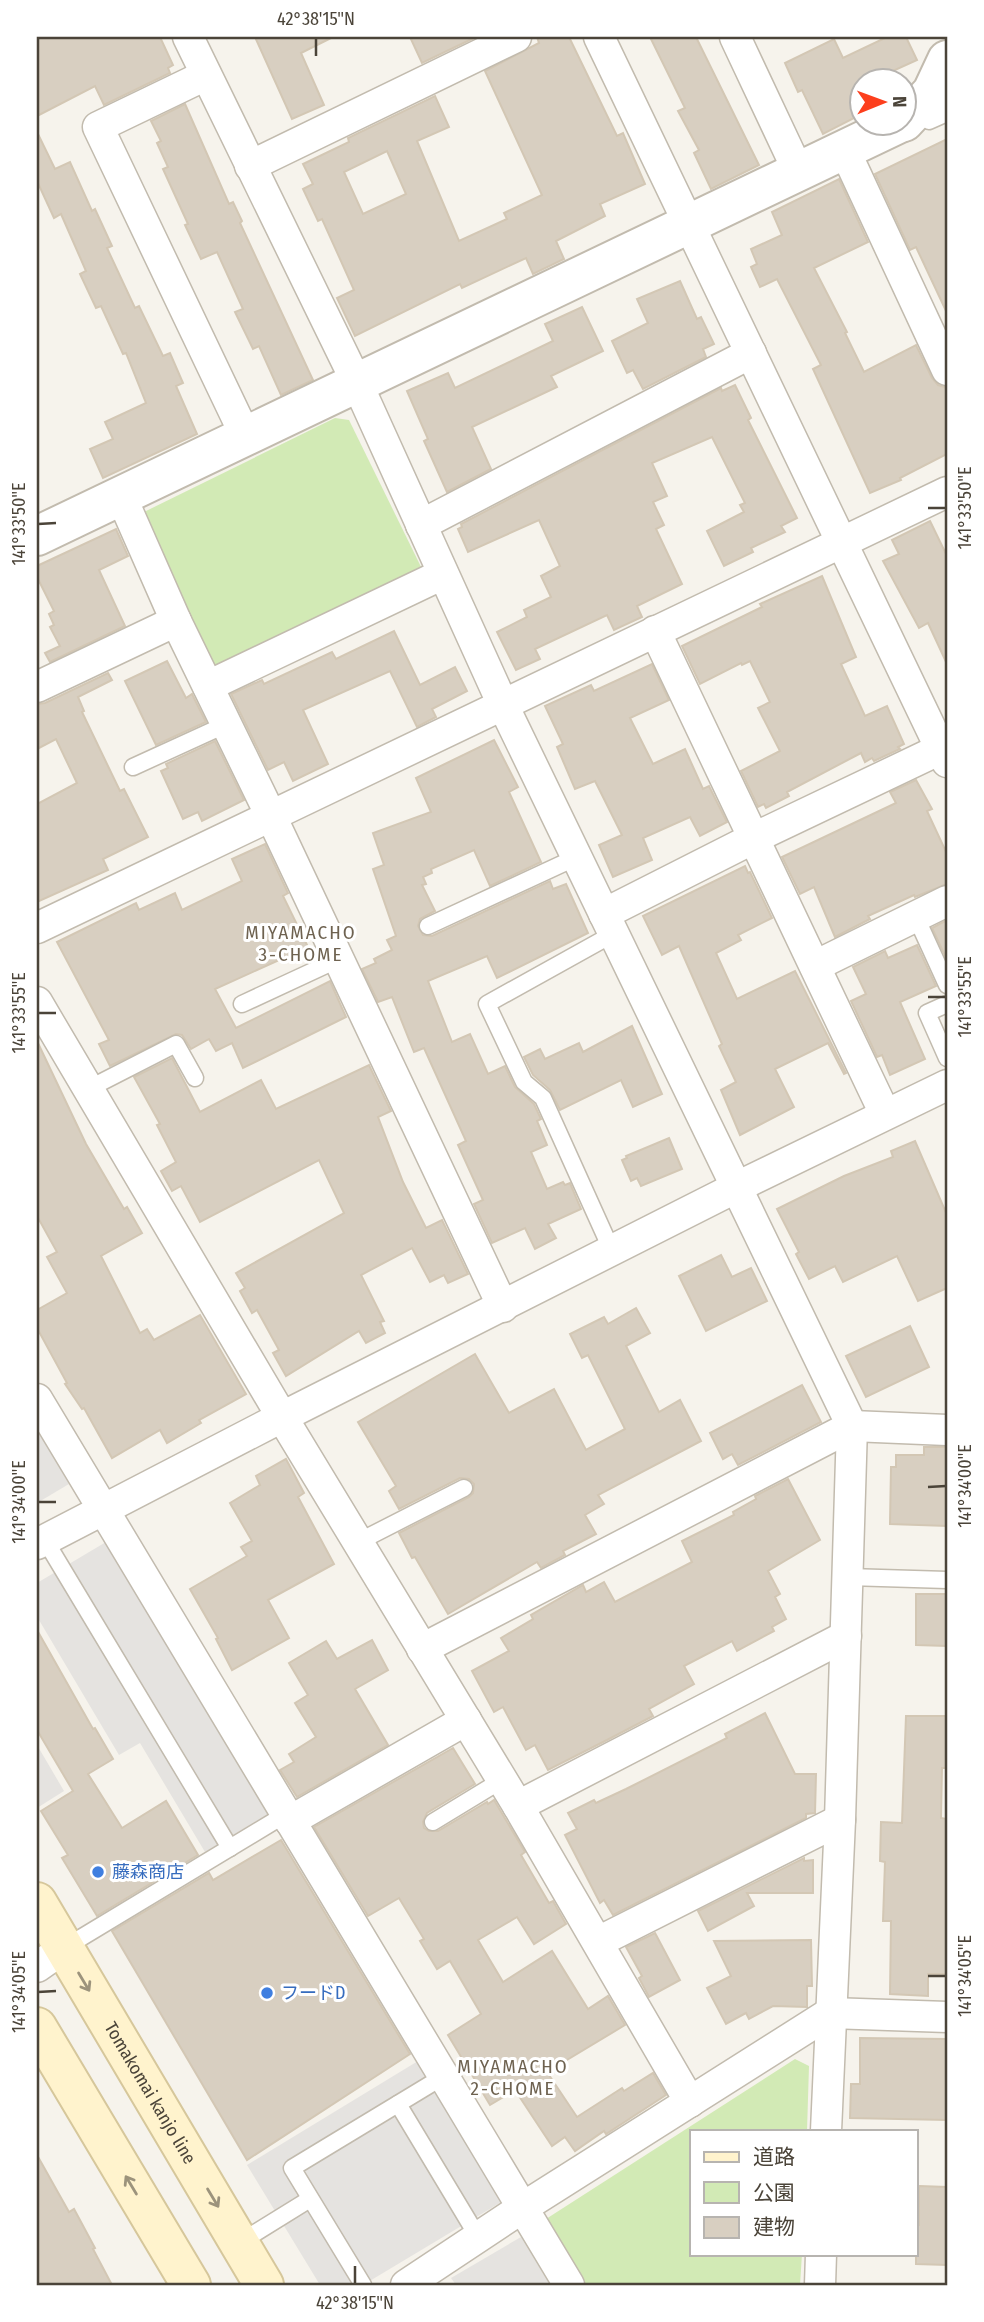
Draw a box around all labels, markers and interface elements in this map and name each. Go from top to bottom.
text: 42°38'15"N [277,8,355,30]
north arrow [848,66,918,136]
text: N [888,96,911,108]
text: 141°33'50"E [954,467,976,549]
text: 141°33'50"E [8,483,30,565]
district label: MIYAMACHO 3-CHOME [245,921,357,966]
text: 141°33'55"E [954,956,976,1038]
text: 141°33'55"E [8,972,30,1054]
text: 141°34'00"E [954,1444,976,1528]
text: 141°34'00"E [8,1460,30,1544]
place label: 藤森商店 [112,1861,184,1883]
marker: 藤森商店 [90,1864,106,1880]
text: 141°34'05"E [954,1935,976,2017]
text: 141°34'05"E [8,1951,30,2033]
one-way arrow [78,1971,92,1991]
place label: フードD [281,1982,345,2004]
marker: フードD [259,1985,275,2001]
street label: Tomakomai kanjo line [100,2018,201,2168]
district label: MIYAMACHO 2-CHOME [457,2055,569,2100]
legend [690,2130,918,2256]
text: 道路 [753,2144,795,2170]
one-way arrow [124,2175,138,2195]
text: 公園 [753,2180,795,2206]
one-way arrow [206,2188,220,2208]
text: 建物 [753,2214,795,2240]
text: 42°38'15"N [316,2292,394,2314]

